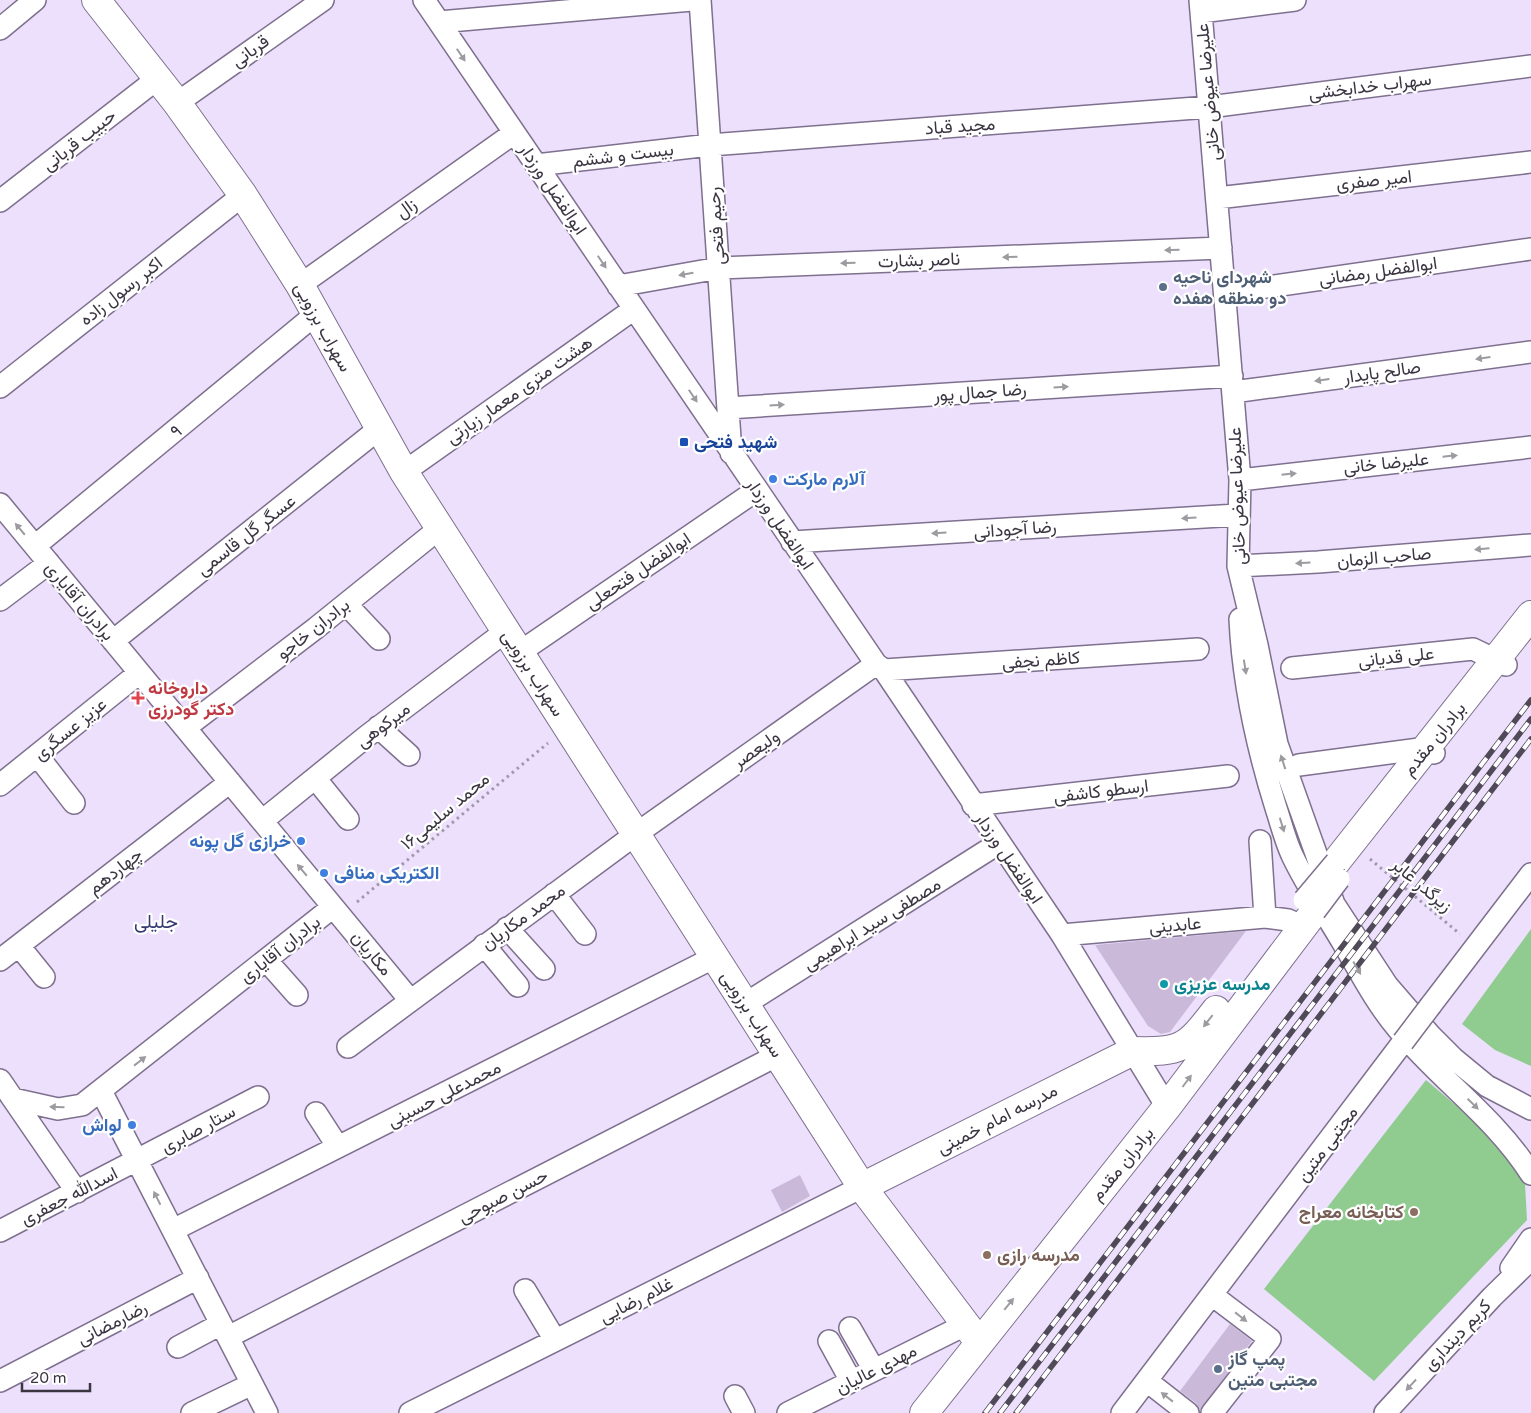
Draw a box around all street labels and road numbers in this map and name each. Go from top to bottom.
street label: علیرضا عیوض خانی [1191,22,1225,162]
street label: قربانی [227,30,273,72]
street label: سهراب خدابخشی [1307,68,1433,104]
street label: حبیب قربانی [38,104,120,176]
street label: مجید قباد [924,113,996,139]
street label: ابوالفضل ورزدار [514,138,592,239]
street label: بیست و ششم [571,138,675,173]
street label: امیر صفری [1335,165,1413,195]
street label: رحیم فتحی [702,186,731,266]
street label: زال [391,193,421,223]
street label: ناصر بشارت [878,248,960,272]
street label: اکبر رسول زاده [75,252,167,330]
street label: ابوالفضل رمضانی [1317,252,1439,290]
street label: سهراب برزویی [289,278,357,376]
street label: هشت متری معمار زیارتی [441,331,597,449]
street label: صالح پایدار [1341,356,1422,389]
street label: رضا جمال پور [932,378,1027,407]
street label: ۹ [166,420,186,442]
street label: علیرضا عیوض خانی [1224,427,1250,565]
street label: علیرضا خانی [1342,448,1430,478]
street label: ابوالفضل ورزدار [741,473,819,574]
street label: عسگر گل قاسمی [192,490,300,580]
street label: رضا آجودانی [973,515,1057,543]
street label: ابوالفضل فتحعلی [581,528,695,614]
street label: صاحب الزمان [1336,542,1432,572]
street label: برادران آقایاری [40,557,120,645]
street label: برادران خاجو [272,594,354,664]
street label: سهراب برزویی [497,625,569,721]
street label: علی قدیانی [1357,642,1435,672]
street label: کاظم نجفی [1001,646,1081,675]
street label: عزیز عسگری [29,693,111,765]
street label: میرکوهی [352,697,414,753]
street label: برادران مقدم [1398,698,1471,781]
street label: ولیعصر [727,725,784,774]
street label: محمد سلیمی۱۶ [396,768,494,854]
street label: ارسطو کاشفی [1052,774,1150,808]
street label: ابوالفضل ورزدار [970,807,1048,908]
street label: چهاردهم [83,843,147,900]
street label: زیرگدر عابر [1386,853,1457,917]
street label: مصطفی سید ابراهیمی [799,873,945,975]
street label: محمد مکاریان [477,879,569,955]
street label: برادران آقایاری [235,911,325,987]
street label: عابدینی [1148,912,1202,938]
street label: مکاریان [347,926,397,980]
street label: سهراب برزویی [716,966,788,1062]
street label: محمدعلی حسینی [383,1056,505,1132]
street label: مدرسه امام خمینی [933,1079,1062,1160]
street label: ستار صابری [157,1100,239,1158]
street label: مجتبی متین [1292,1102,1362,1186]
street label: برادران مقدم [1086,1123,1159,1206]
street label: اسدالله جعفری [17,1162,121,1230]
street label: حسن صبوحی [454,1164,552,1228]
street label: غلام رضایی [595,1272,677,1329]
street label: کریم دینداری [1418,1295,1496,1376]
street label: رضارمضانی [73,1296,151,1350]
street label: مهدی عالیان [832,1339,920,1399]

